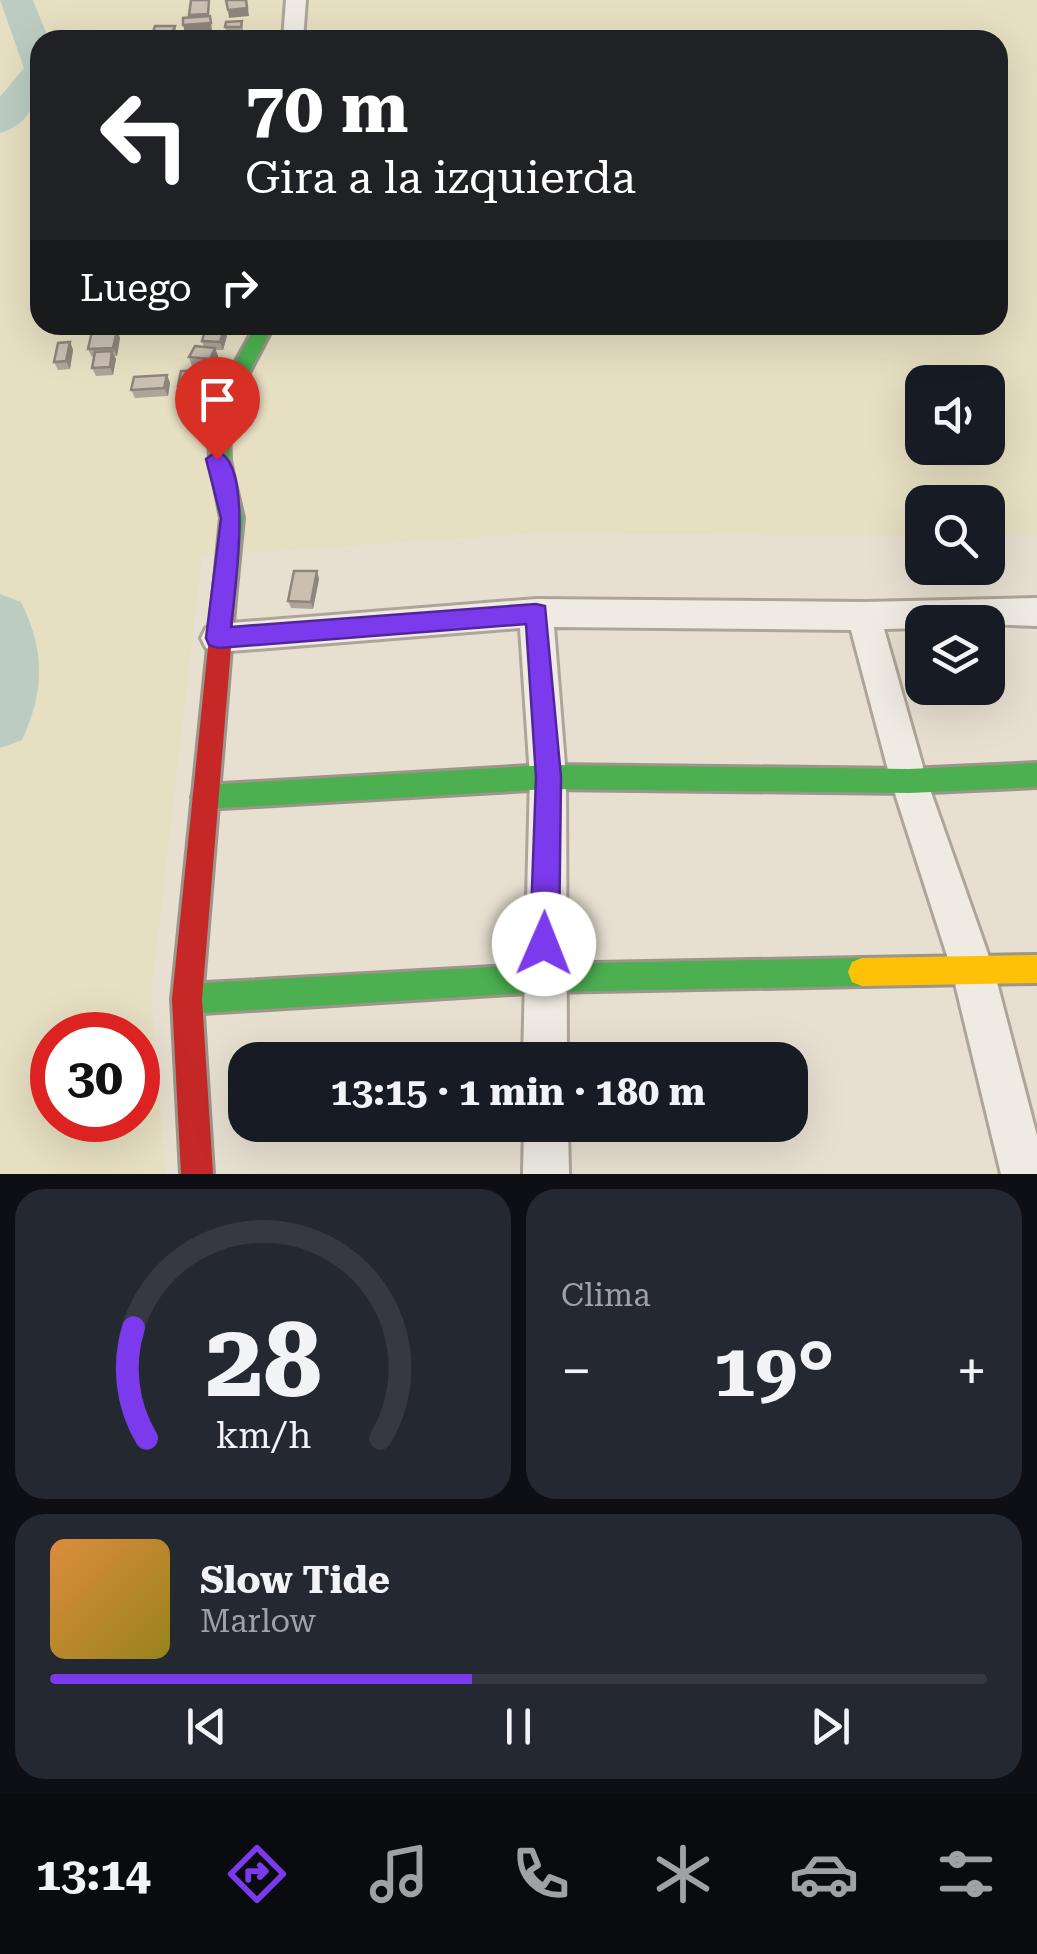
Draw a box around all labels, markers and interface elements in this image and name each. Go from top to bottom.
text: 70 m [245,67,409,149]
icon: left [80,70,210,200]
text: Gira a la izquierda [245,151,636,204]
icon: right [212,260,267,315]
text: Luego [80,266,192,310]
pin [175,357,260,460]
map controls [905,365,1005,705]
button: sound [905,365,1005,465]
icon: arrive [190,372,245,427]
button: search [905,485,1005,585]
button: layers [905,605,1005,705]
position arrow [492,892,596,996]
speed limit sign: 30 [30,1012,160,1142]
text: 13:15 · 1 min · 180 m [331,1070,705,1114]
text: Clima [561,1276,651,1314]
text: 28 [205,1300,321,1421]
text: 19° [713,1326,835,1414]
text: − [561,1339,592,1403]
text: + [956,1339,987,1403]
text: km/h [215,1415,311,1457]
text: Slow Tide [200,1558,390,1602]
text: Marlow [200,1602,316,1640]
icon: previous [179,1699,234,1754]
icon: pause [491,1699,546,1754]
icon: next [803,1699,858,1754]
icon: directions [222,1839,292,1909]
icon: music [364,1839,434,1909]
icon: phone [506,1839,576,1909]
icon: climate [648,1839,718,1909]
icon: car [789,1839,859,1909]
icon: filters [931,1839,1001,1909]
text: 13:14 [36,1848,151,1901]

